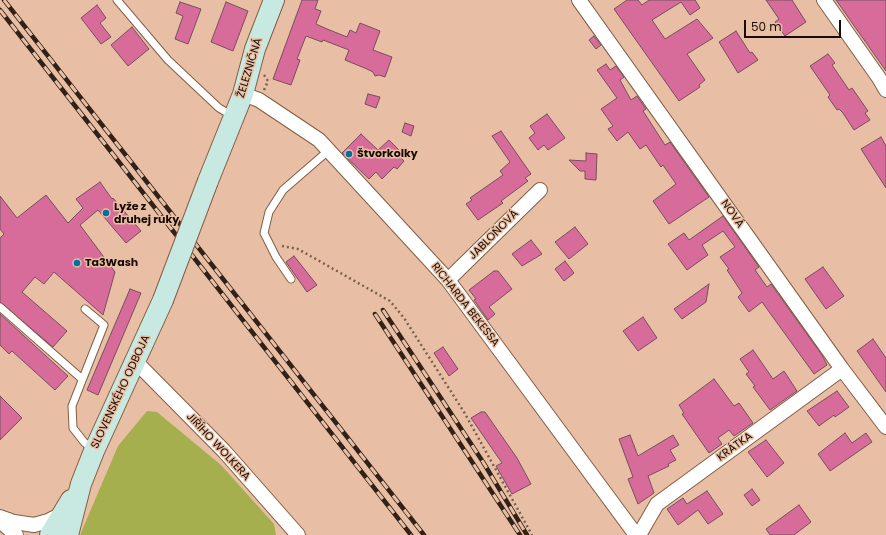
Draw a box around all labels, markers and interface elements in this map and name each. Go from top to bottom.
scale bar [746,12,843,38]
text: 50 m [751,18,782,35]
street label: ŽELEZNIČNÁ [235,36,265,100]
place label: Štvorkolky [357,147,418,161]
marker: Štvorkolky [344,149,354,159]
street label: NOVÁ [718,197,746,231]
place label: Lyže z druhej ruky [114,200,179,226]
street label: JABLOŇOVÁ [466,207,522,263]
marker: Lyže z druhej ruky [101,208,111,218]
place label: Ta3Wash [85,256,138,270]
marker: Ta3Wash [72,258,82,268]
street label: RICHARDA BEKESSA [428,260,502,350]
street label: SLOVENSKÉHO ODBOJA [89,333,153,451]
street label: JIŘÍHO WOLKERA [183,410,253,484]
street label: KRÁTKA [715,430,755,464]

